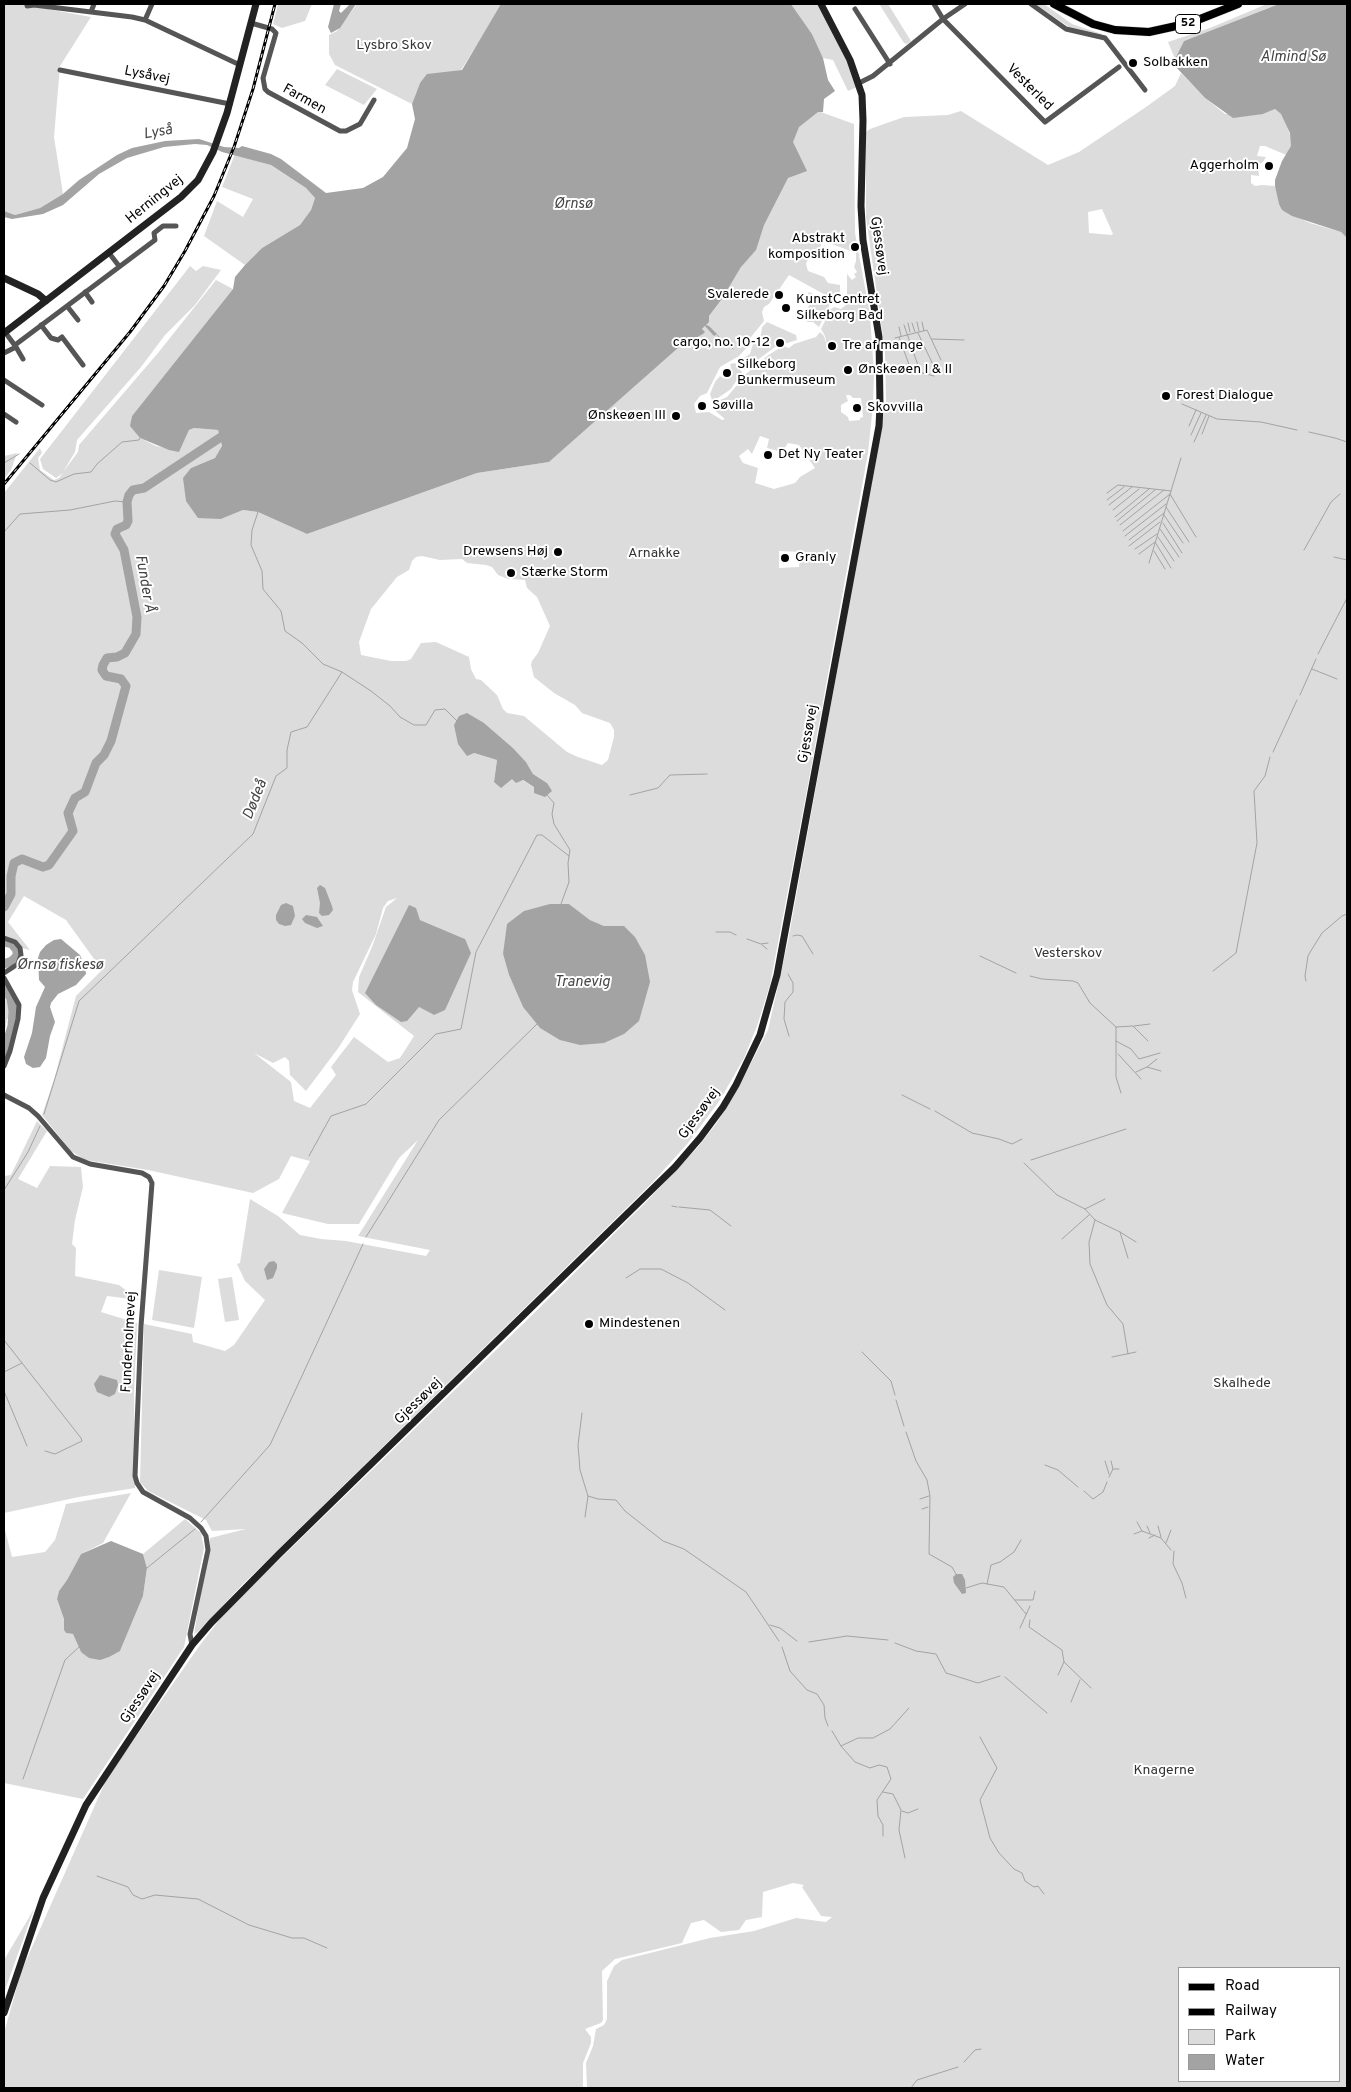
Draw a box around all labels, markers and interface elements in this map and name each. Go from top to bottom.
road number: 52 [1176,14,1200,34]
park label: Lysbro Skov [356,38,432,54]
water label: Almind Sø [1260,49,1326,67]
place label: Solbakken [1143,55,1208,71]
marker: Solbakken [1127,57,1139,69]
street label: Vesterled [1002,61,1056,115]
street label: Lysåvej [123,63,171,89]
street label: Farmen [279,81,329,119]
water label: Lyså [142,122,174,144]
place label: Aggerholm [1190,158,1259,174]
marker: Aggerholm [1263,160,1275,172]
street label: Herningvej [123,172,187,228]
water label: Ørnsø [554,196,592,214]
street label: Gjessøvej [866,215,890,277]
place label: Abstrakt komposition [768,231,845,264]
marker: Abstrakt komposition [849,241,861,253]
place label: Svalerede [707,287,769,303]
marker: Svalerede [773,289,785,301]
place label: KunstCentret Silkeborg Bad [796,292,883,324]
marker: KunstCentret Silkeborg Bad [780,302,792,314]
place label: cargo, no. 10-12 [673,335,770,351]
marker: cargo, no. 10-12 [774,337,786,349]
place label: Tre af mange [842,338,923,354]
marker: Tre af mange [826,340,838,352]
place label: Silkeborg Bunkermuseum [737,357,836,390]
place label: Ønskeøen I & II [858,362,952,378]
marker: Ønskeøen I & II [842,364,854,376]
marker: Silkeborg Bunkermuseum [721,367,733,379]
place label: Forest Dialogue [1176,388,1273,404]
marker: Forest Dialogue [1160,390,1172,402]
place label: Søvilla [712,398,753,414]
marker: Søvilla [696,400,708,412]
place label: Skovvilla [867,400,923,416]
marker: Skovvilla [851,402,863,414]
place label: Ønskeøen III [588,408,666,424]
marker: Ønskeøen III [670,410,682,422]
place label: Det Ny Teater [778,447,864,463]
marker: Det Ny Teater [762,449,774,461]
place label: Drewsens Høj [463,544,548,560]
marker: Drewsens Høj [552,546,564,558]
park label: Arnakke [628,546,680,562]
place label: Granly [795,550,836,566]
marker: Granly [779,552,791,564]
water label: Funder Å [130,554,158,614]
place label: Stærke Storm [521,565,608,581]
marker: Stærke Storm [505,567,517,579]
street label: Gjessøvej [796,703,822,765]
water label: Dødeå [240,777,272,823]
park label: Vesterskov [1034,946,1102,962]
water label: Ørnsø fiskesø [17,957,103,975]
water label: Tranevig [554,974,610,992]
street label: Gjessøvej [676,1085,724,1143]
street label: Funderholmevej [119,1291,141,1393]
place label: Mindestenen [599,1316,680,1332]
marker: Mindestenen [583,1318,595,1330]
street label: Gjessøvej [392,1375,446,1429]
park label: Skalhede [1213,1376,1271,1392]
street label: Gjessøvej [117,1669,165,1727]
park label: Knagerne [1133,1763,1195,1779]
legend [1178,1967,1341,2082]
text: Road [1225,1977,1260,1996]
text: Railway [1225,2002,1277,2021]
text: Park [1225,2027,1256,2046]
text: Water [1225,2052,1264,2071]

